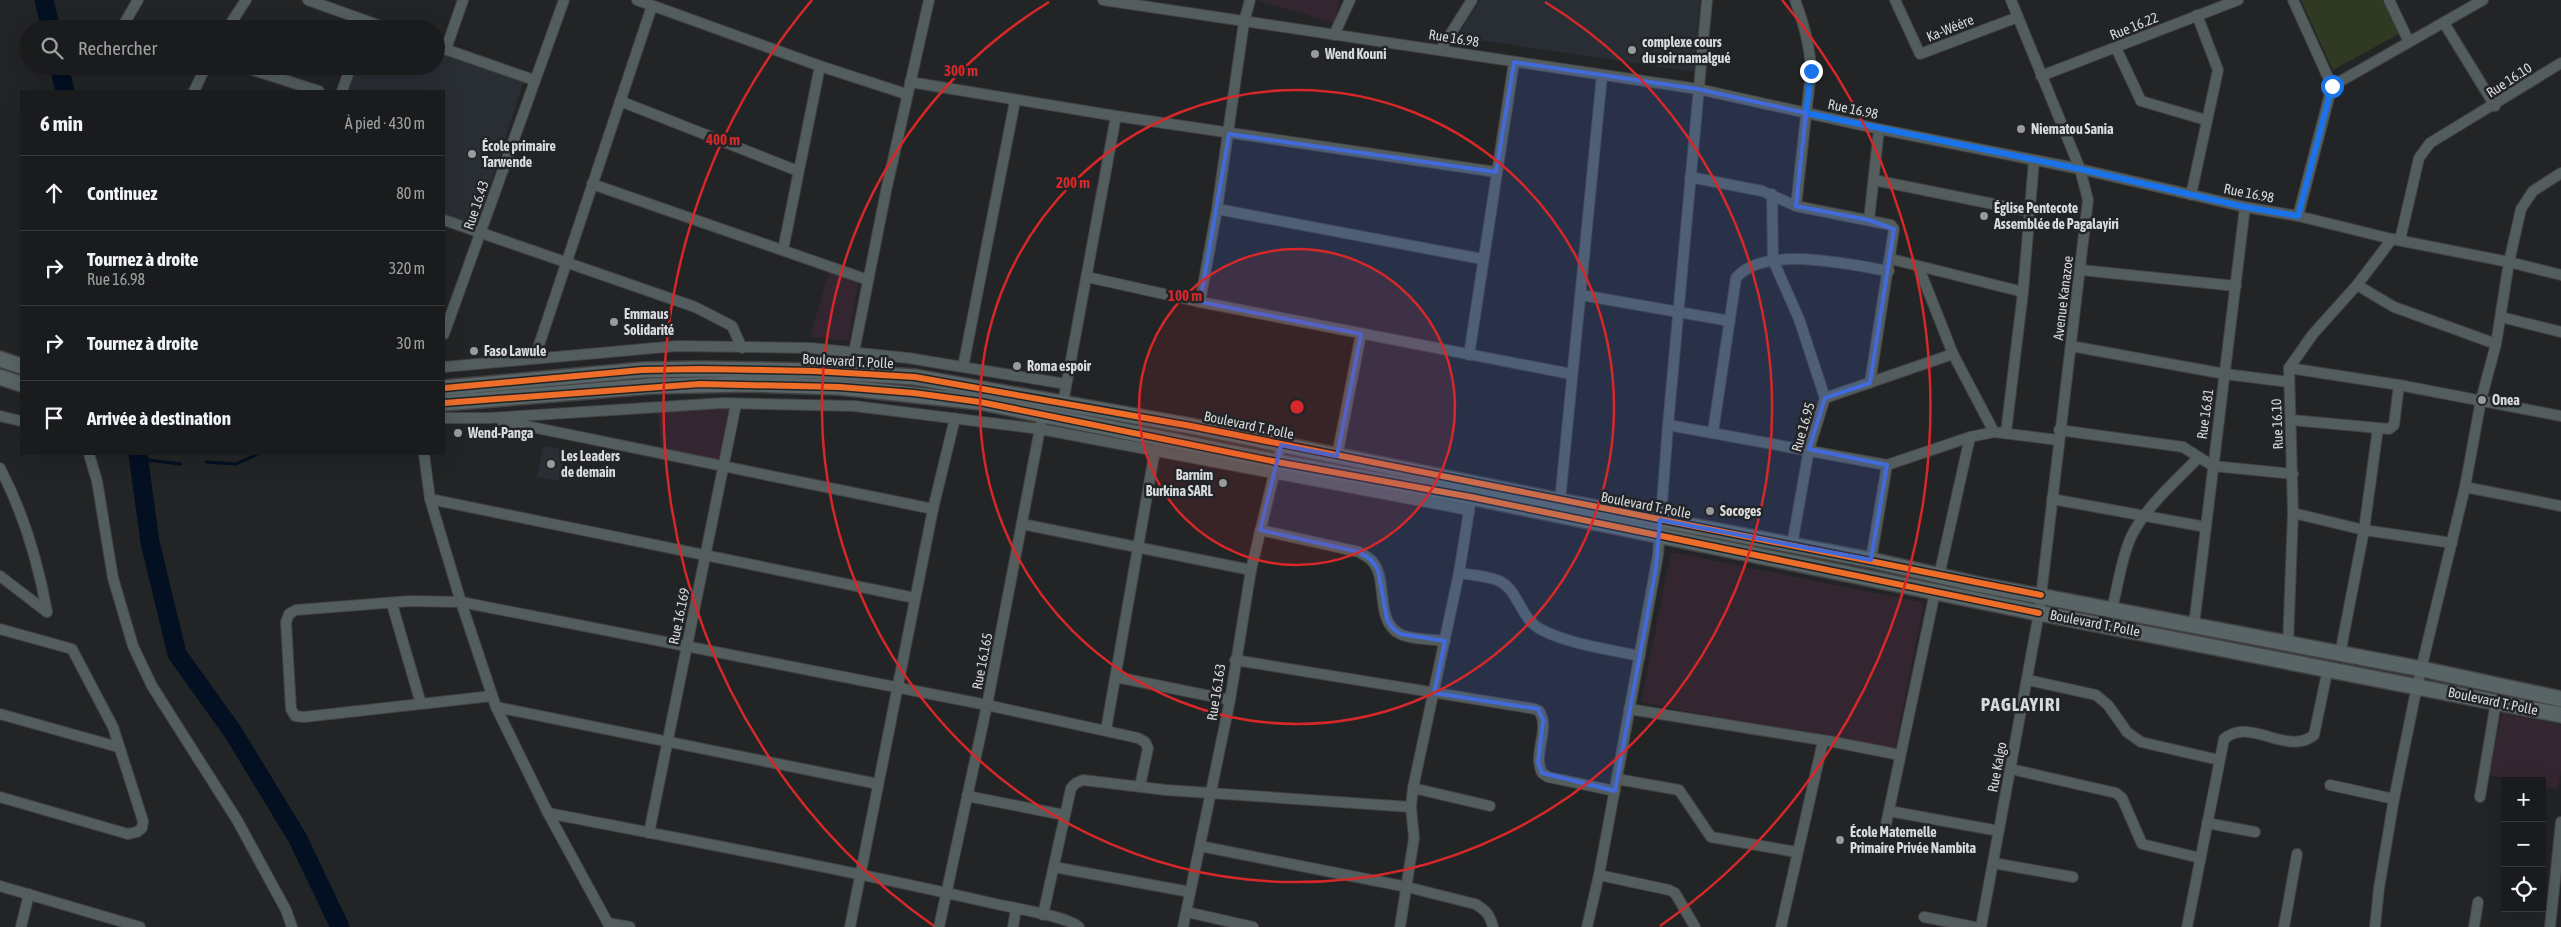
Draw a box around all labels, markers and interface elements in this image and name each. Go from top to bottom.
street label: Rue 16.22 [2107,9,2161,43]
street label: Ka-Wéére [1924,11,1976,45]
search box [20,20,445,75]
street label: Rue 16.98 [1428,26,1481,50]
icon: search [38,34,66,62]
place label: complexe cours du soir namalgué [1642,34,1731,66]
text: Rechercher [78,37,157,59]
marker: complexe cours du soir namalgué [1626,44,1638,56]
place label: Wend Kouni [1324,46,1386,62]
marker: Wend Kouni [1309,48,1321,60]
street label: Rue 16.10 [2483,59,2535,101]
route end [1800,60,1823,83]
text: 300 m [944,62,978,79]
route start [2321,75,2344,98]
street label: Rue 16.98 [1826,96,1880,122]
text: 6 min [40,111,83,135]
text: À pied · 430 m [345,114,425,132]
place label: Niematou Sania [2031,121,2114,137]
marker: Niematou Sania [2015,123,2027,135]
text: 400 m [705,131,740,148]
place label: École primaire Tarwende [482,138,556,170]
marker: École primaire Tarwende [466,148,478,160]
text: 200 m [1056,174,1090,191]
street label: Rue 16.43 [460,178,492,232]
icon: ahead [40,179,68,207]
street label: Rue 16.98 [2223,180,2276,206]
text: Continuez [87,182,157,204]
text: 80 m [396,184,425,202]
place label: Église Pentecote Assemblée de Pagalayiri [1993,200,2119,232]
marker: Église Pentecote Assemblée de Pagalayiri [1978,210,1990,222]
text: Tournez à droite [87,248,198,270]
icon: right [40,254,68,282]
street label: Avenue Kanazoe [2050,255,2076,341]
text: 320 m [389,259,425,277]
text: Rue 16.98 [87,270,145,288]
text: 100 m [1168,287,1202,304]
place label: Emmaus Solidarité [624,306,674,338]
marker: Emmaus Solidarité [608,316,620,328]
icon: right [40,329,68,357]
text: Tournez à droite [87,332,198,354]
text: 30 m [396,334,425,352]
place label: Faso Lawule [484,343,546,359]
marker: Faso Lawule [468,345,480,357]
street label: Boulevard T. Polle [802,351,894,371]
place label: Roma espoir [1027,358,1092,374]
marker: Roma espoir [1011,360,1023,372]
street label: Rue 16.81 [2194,388,2216,440]
place label: Onea [2492,392,2520,408]
marker: Onea [2476,394,2488,406]
centre of rings [1288,398,1306,416]
street label: Rue 16.10 [2268,398,2286,450]
street label: Rue 16.95 [1788,400,1818,454]
icon: arrive [40,404,68,432]
text: Arrivée à destination [87,407,231,429]
street label: Boulevard T. Polle [1203,408,1295,442]
place label: Wend-Panga [467,425,534,441]
marker: Wend-Panga [452,427,464,439]
place label: Les Leaders de demain [561,448,620,480]
marker: Les Leaders de demain [545,458,557,470]
place label: Barnim Burkina SARL [1146,467,1214,499]
marker: Barnim Burkina SARL [1217,477,1229,489]
street label: Boulevard T. Polle [1600,488,1692,522]
place label: Socoges [1720,503,1761,519]
marker: Socoges [1704,505,1716,517]
street label: Rue 16.169 [665,586,693,646]
street label: Boulevard T. Polle [2049,606,2141,640]
street label: Rue 16.165 [969,631,995,691]
street label: Rue 16.163 [1204,662,1228,722]
street label: Boulevard T. Polle [2447,684,2539,718]
district label: PAGLAYIRI [1981,693,2061,715]
street label: Rue Kalgo [1984,740,2010,794]
map controls [2501,777,2546,912]
button: + [2501,777,2546,822]
button: − [2501,822,2546,867]
place label: École Maternelle Primaire Privée Nambita [1850,824,1977,856]
marker: École Maternelle Primaire Privée Nambita [1834,834,1846,846]
button: locate [2501,867,2546,912]

